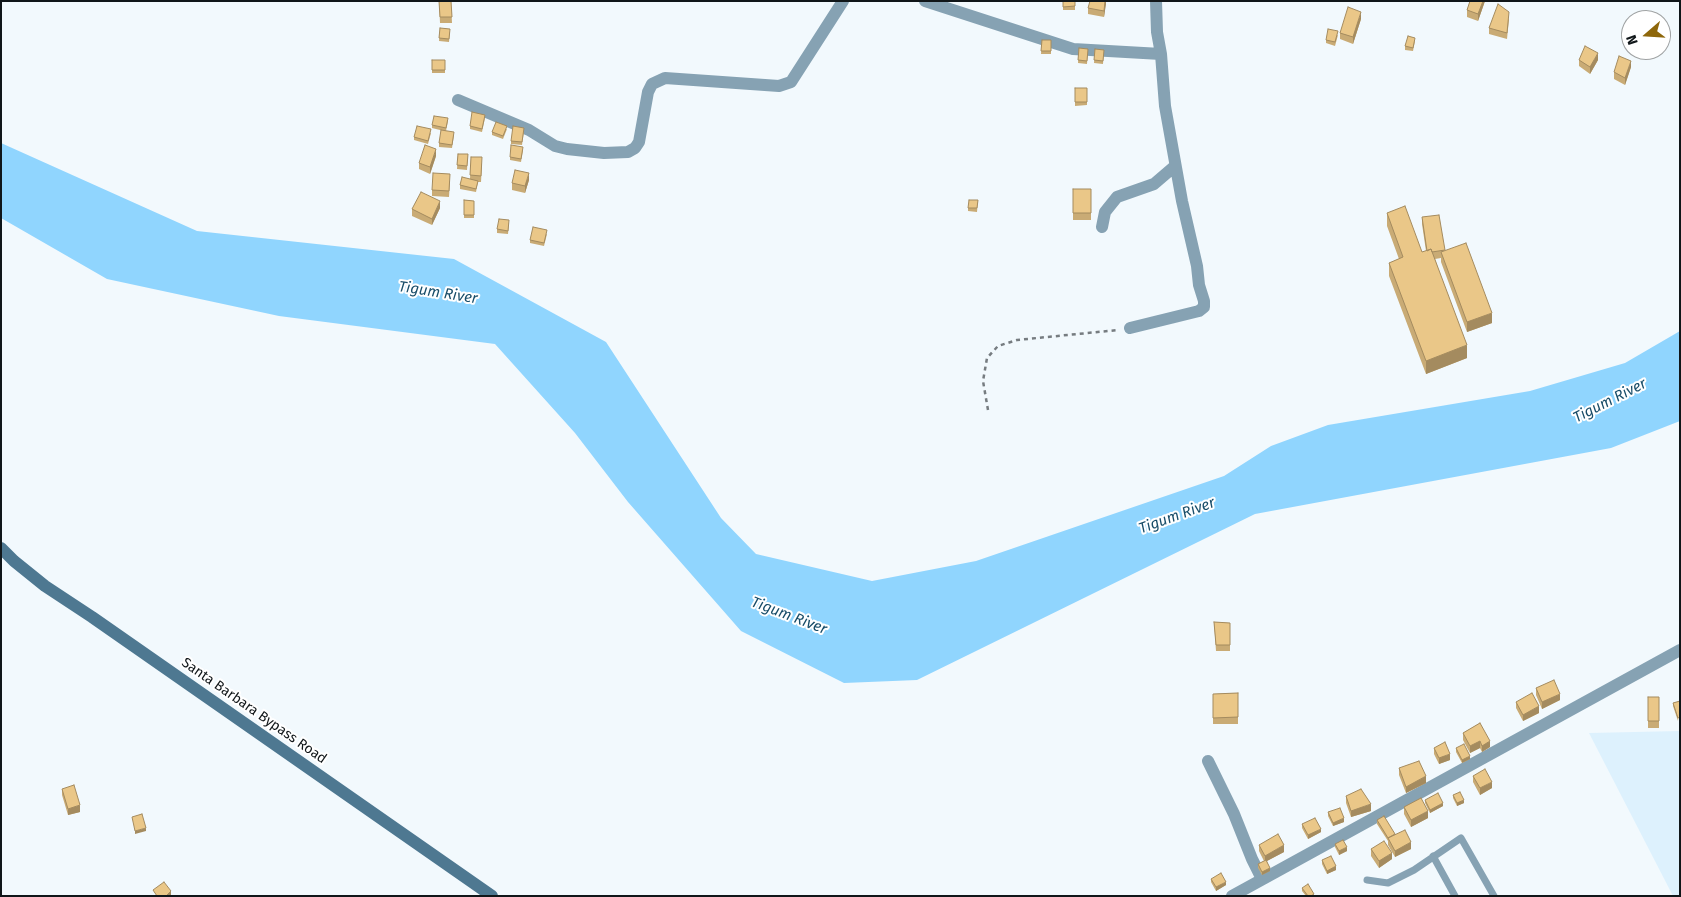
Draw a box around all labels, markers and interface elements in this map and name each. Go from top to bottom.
north arrow [1621,10,1671,60]
text: N [1623,33,1642,47]
water label: Tigum River [397,278,479,308]
water label: Tigum River [1570,375,1650,427]
water label: Tigum River [1136,494,1218,538]
water label: Tigum River [749,593,829,639]
street label: Santa Barbara Bypass Road [178,654,330,768]

